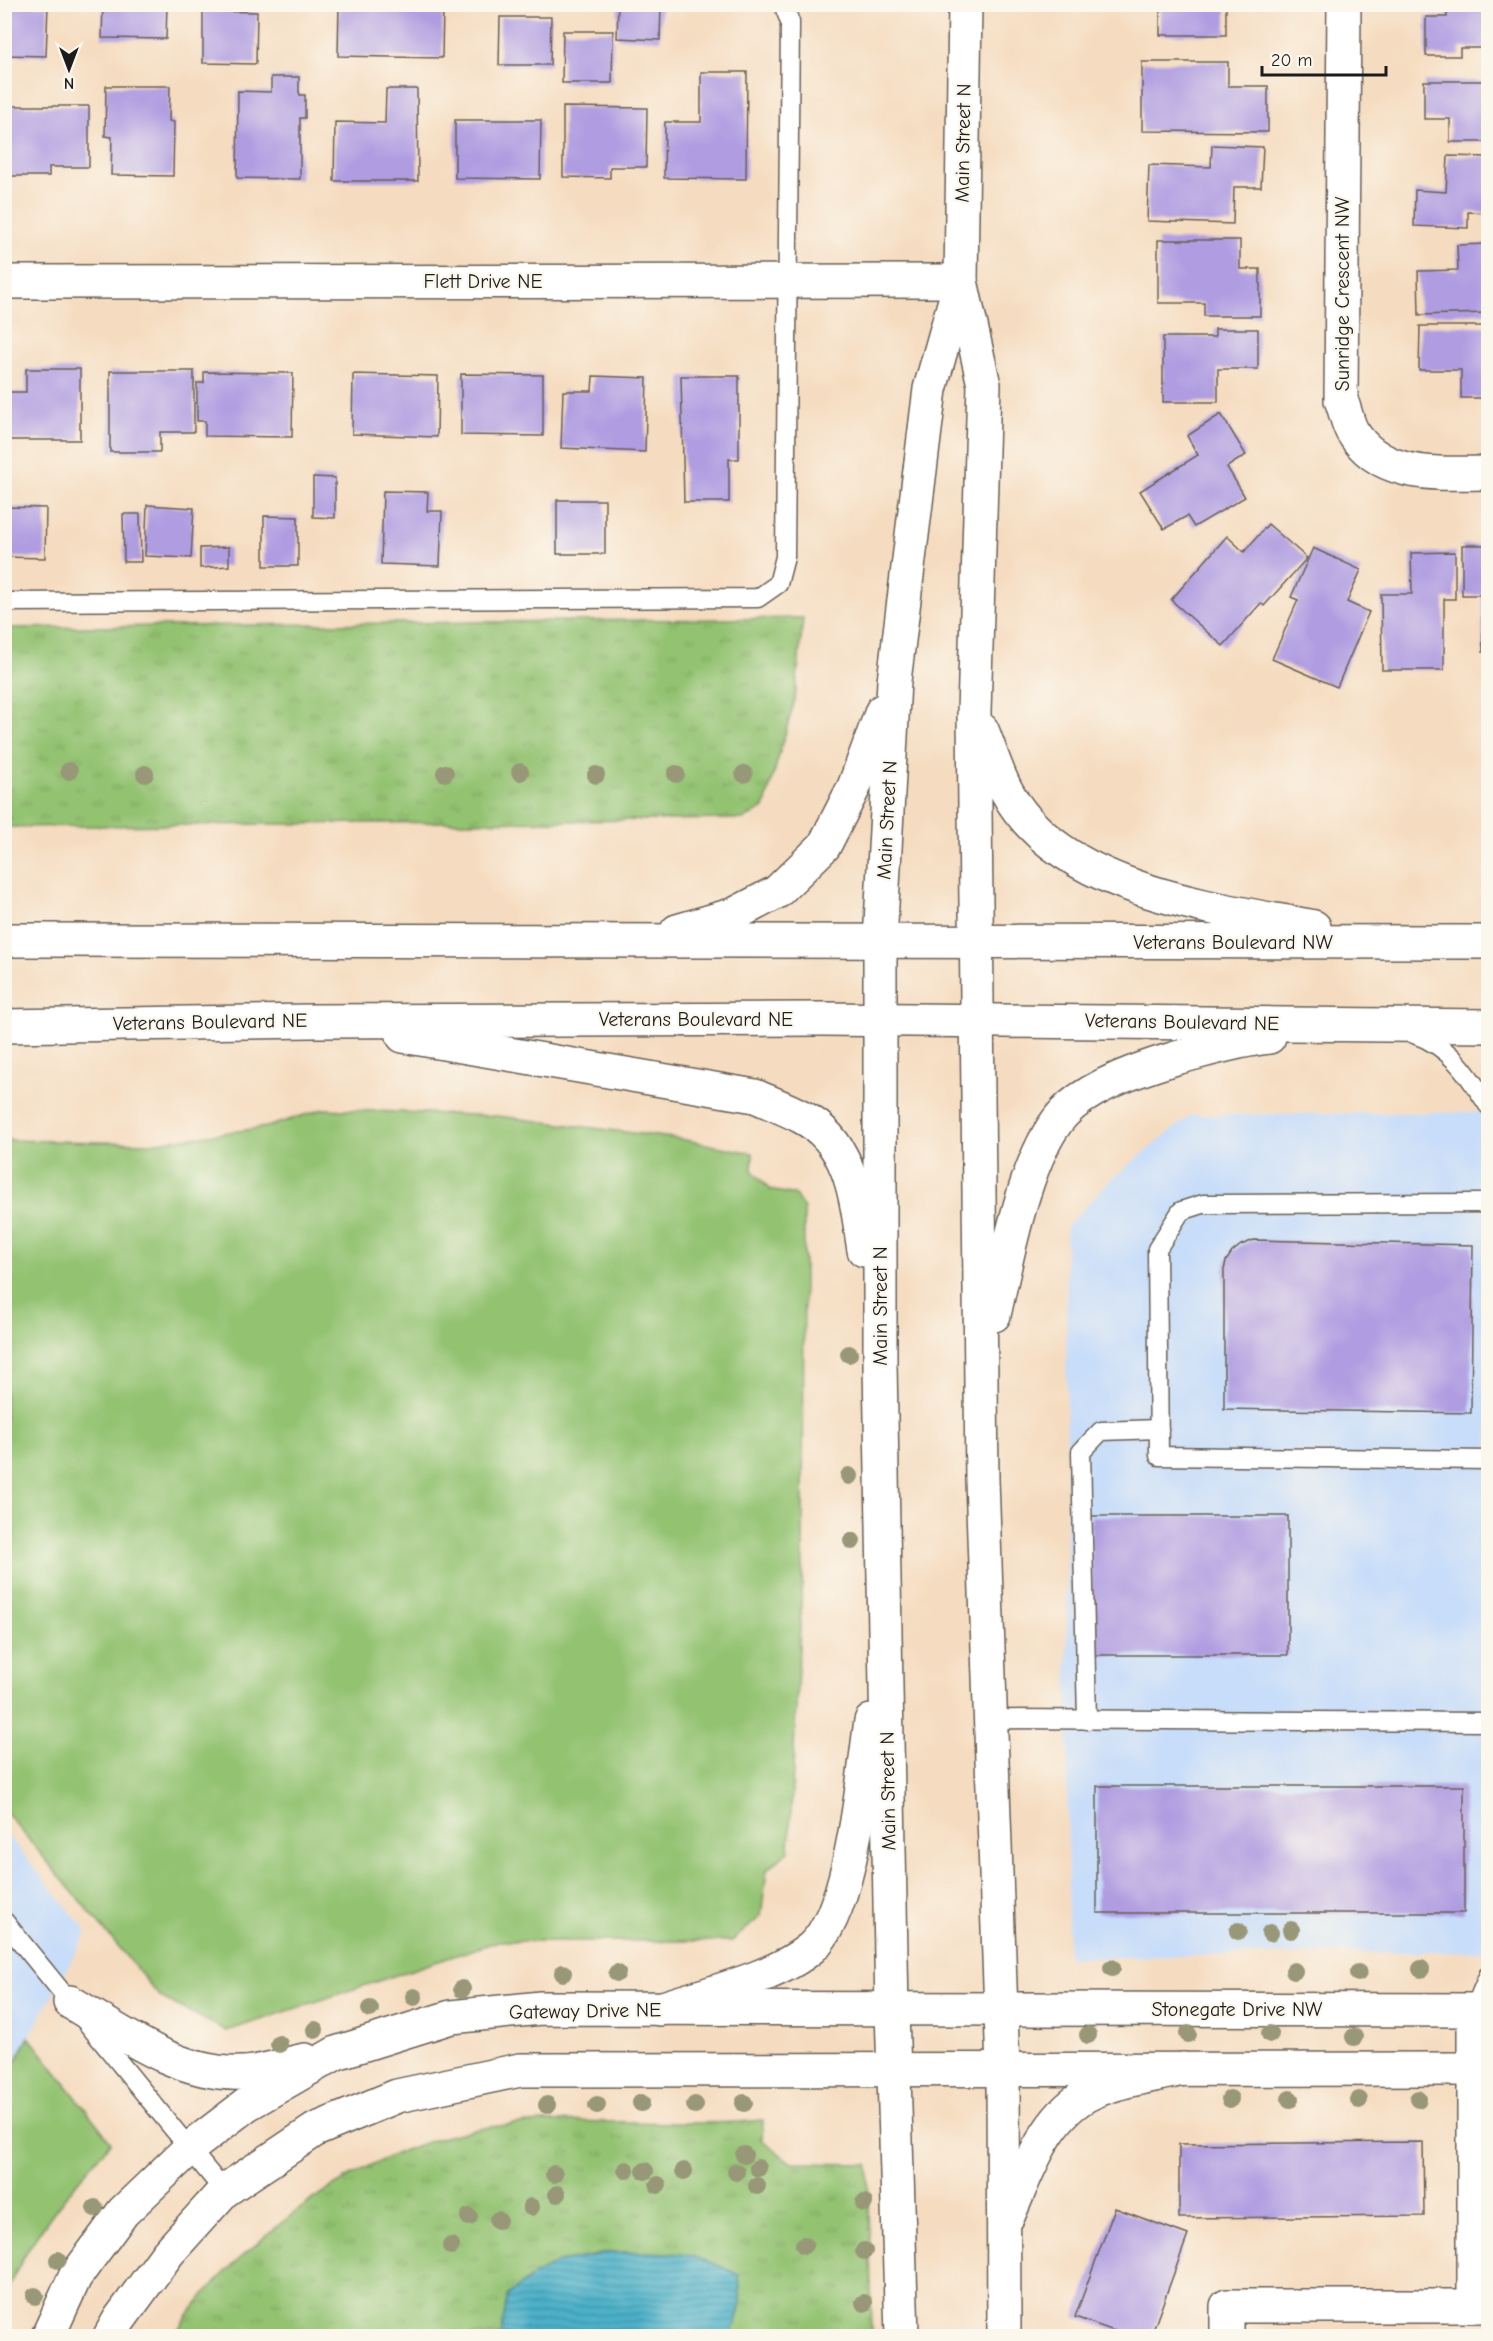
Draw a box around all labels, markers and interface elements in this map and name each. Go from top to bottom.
north arrow [39,39,99,99]
scale bar [1262,39,1386,77]
text: 20 m [1271,50,1312,71]
text: N [64,74,74,92]
street label: Main Street N [950,83,976,203]
street label: Sunridge Crescent NW [1331,196,1354,391]
street label: Flett Drive NE [424,270,543,293]
street label: Main Street N [872,760,902,880]
street label: Veterans Boulevard NW [1133,931,1333,954]
street label: Veterans Boulevard NE [599,1008,793,1031]
street label: Veterans Boulevard NE [113,1009,307,1035]
street label: Veterans Boulevard NE [1085,1009,1279,1035]
street label: Main Street N [869,1246,892,1366]
street label: Main Street N [875,1731,901,1851]
street label: Gateway Drive NE [509,1998,661,2024]
street label: Stonegate Drive NW [1152,1998,1323,2021]

